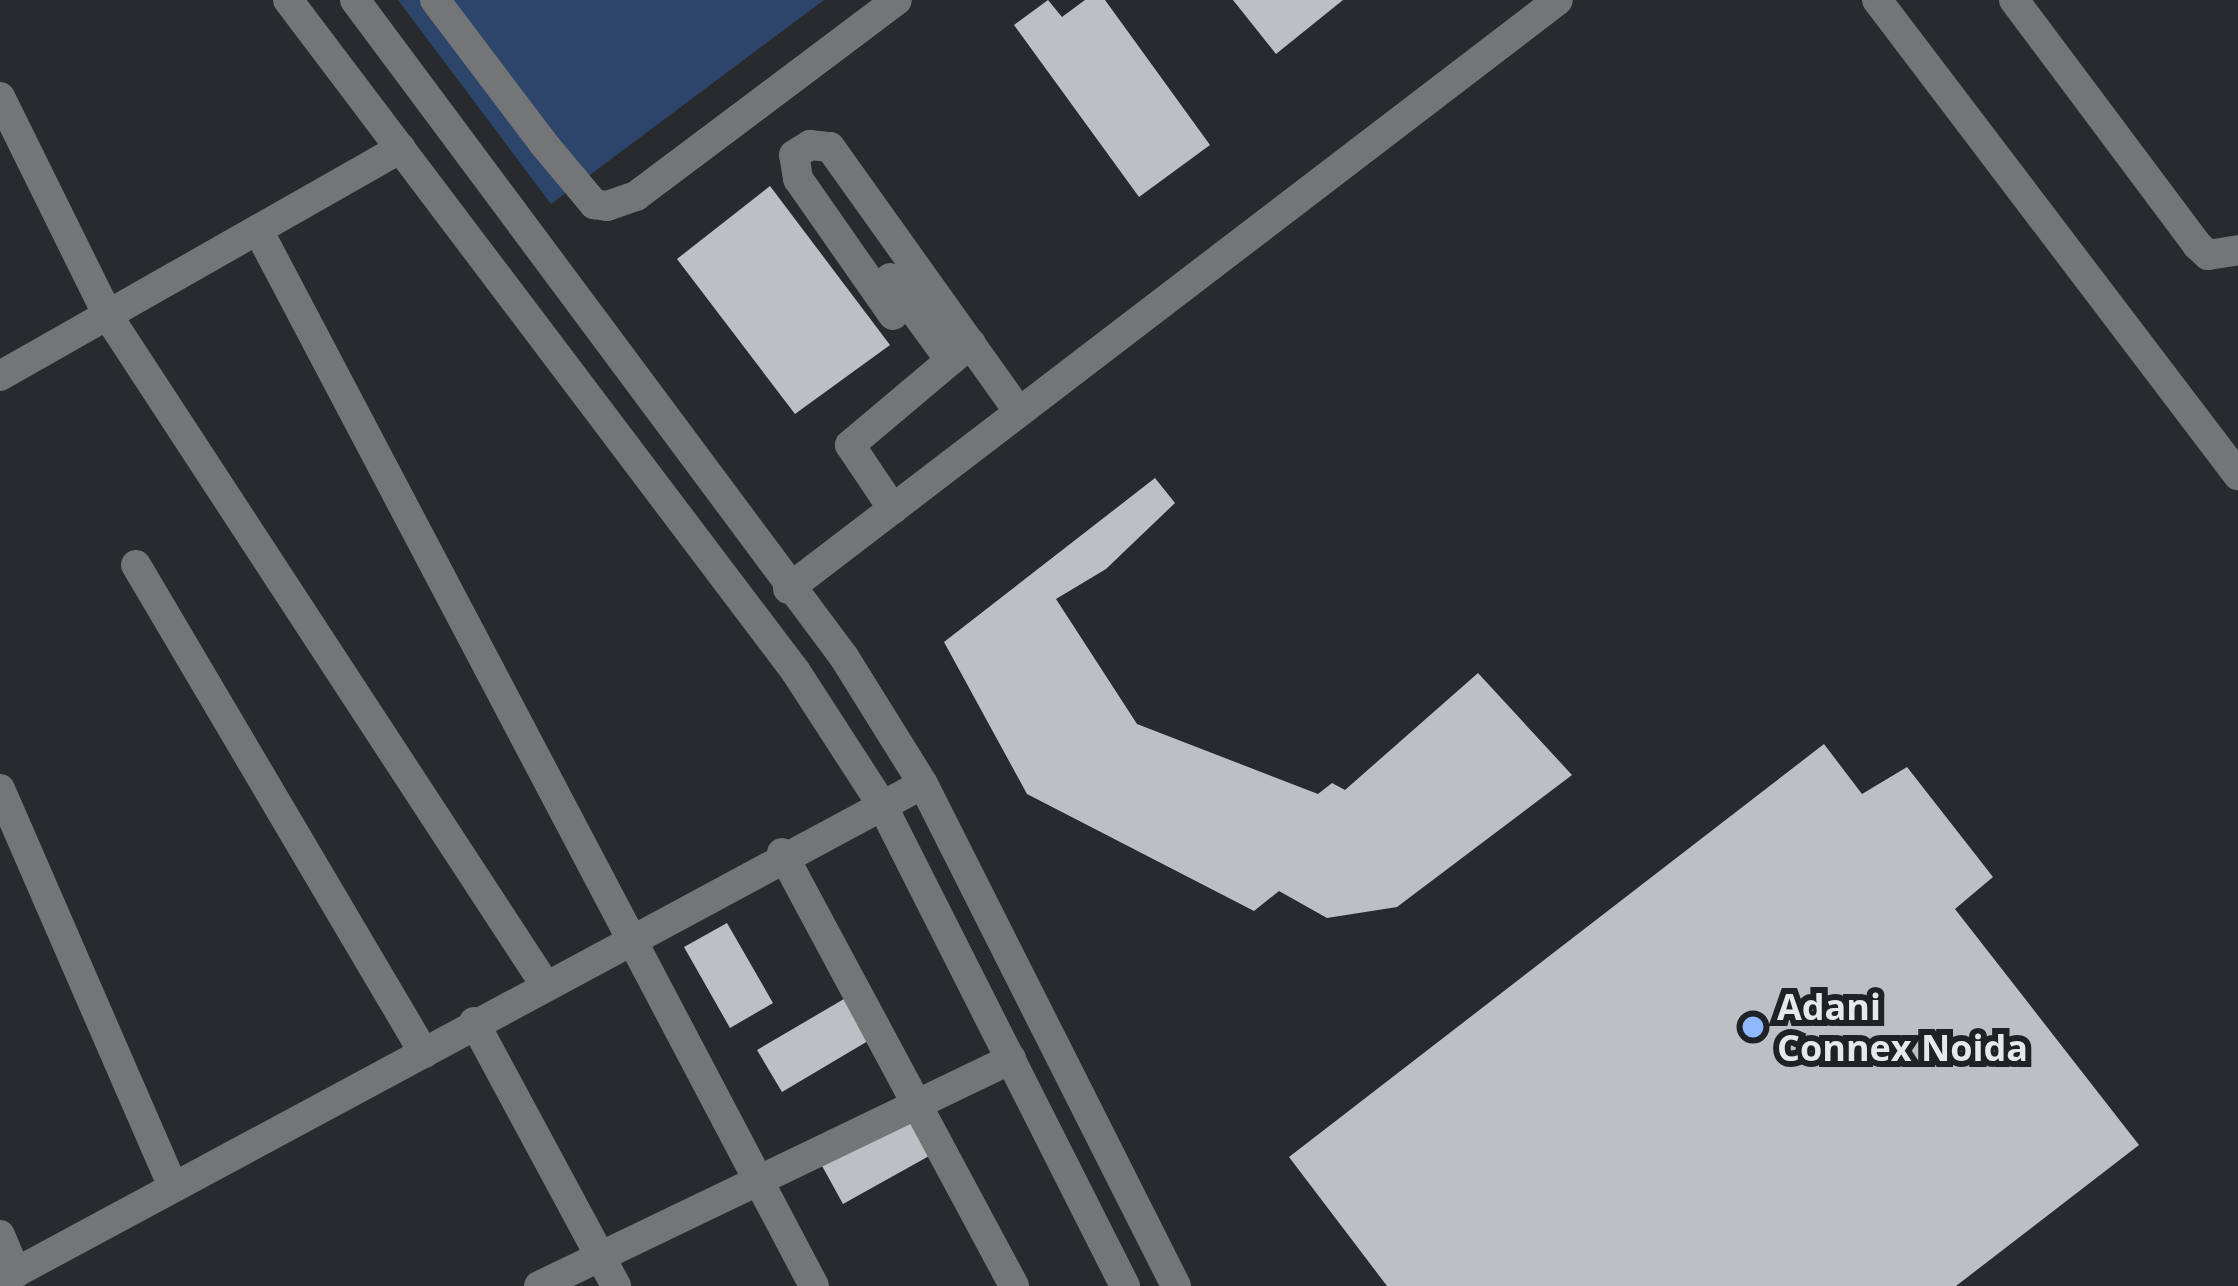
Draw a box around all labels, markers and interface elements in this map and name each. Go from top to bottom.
place label: Adani Connex Noida [1777,984,2028,1069]
marker: Adani Connex Noida [1740,1014,1766,1040]

